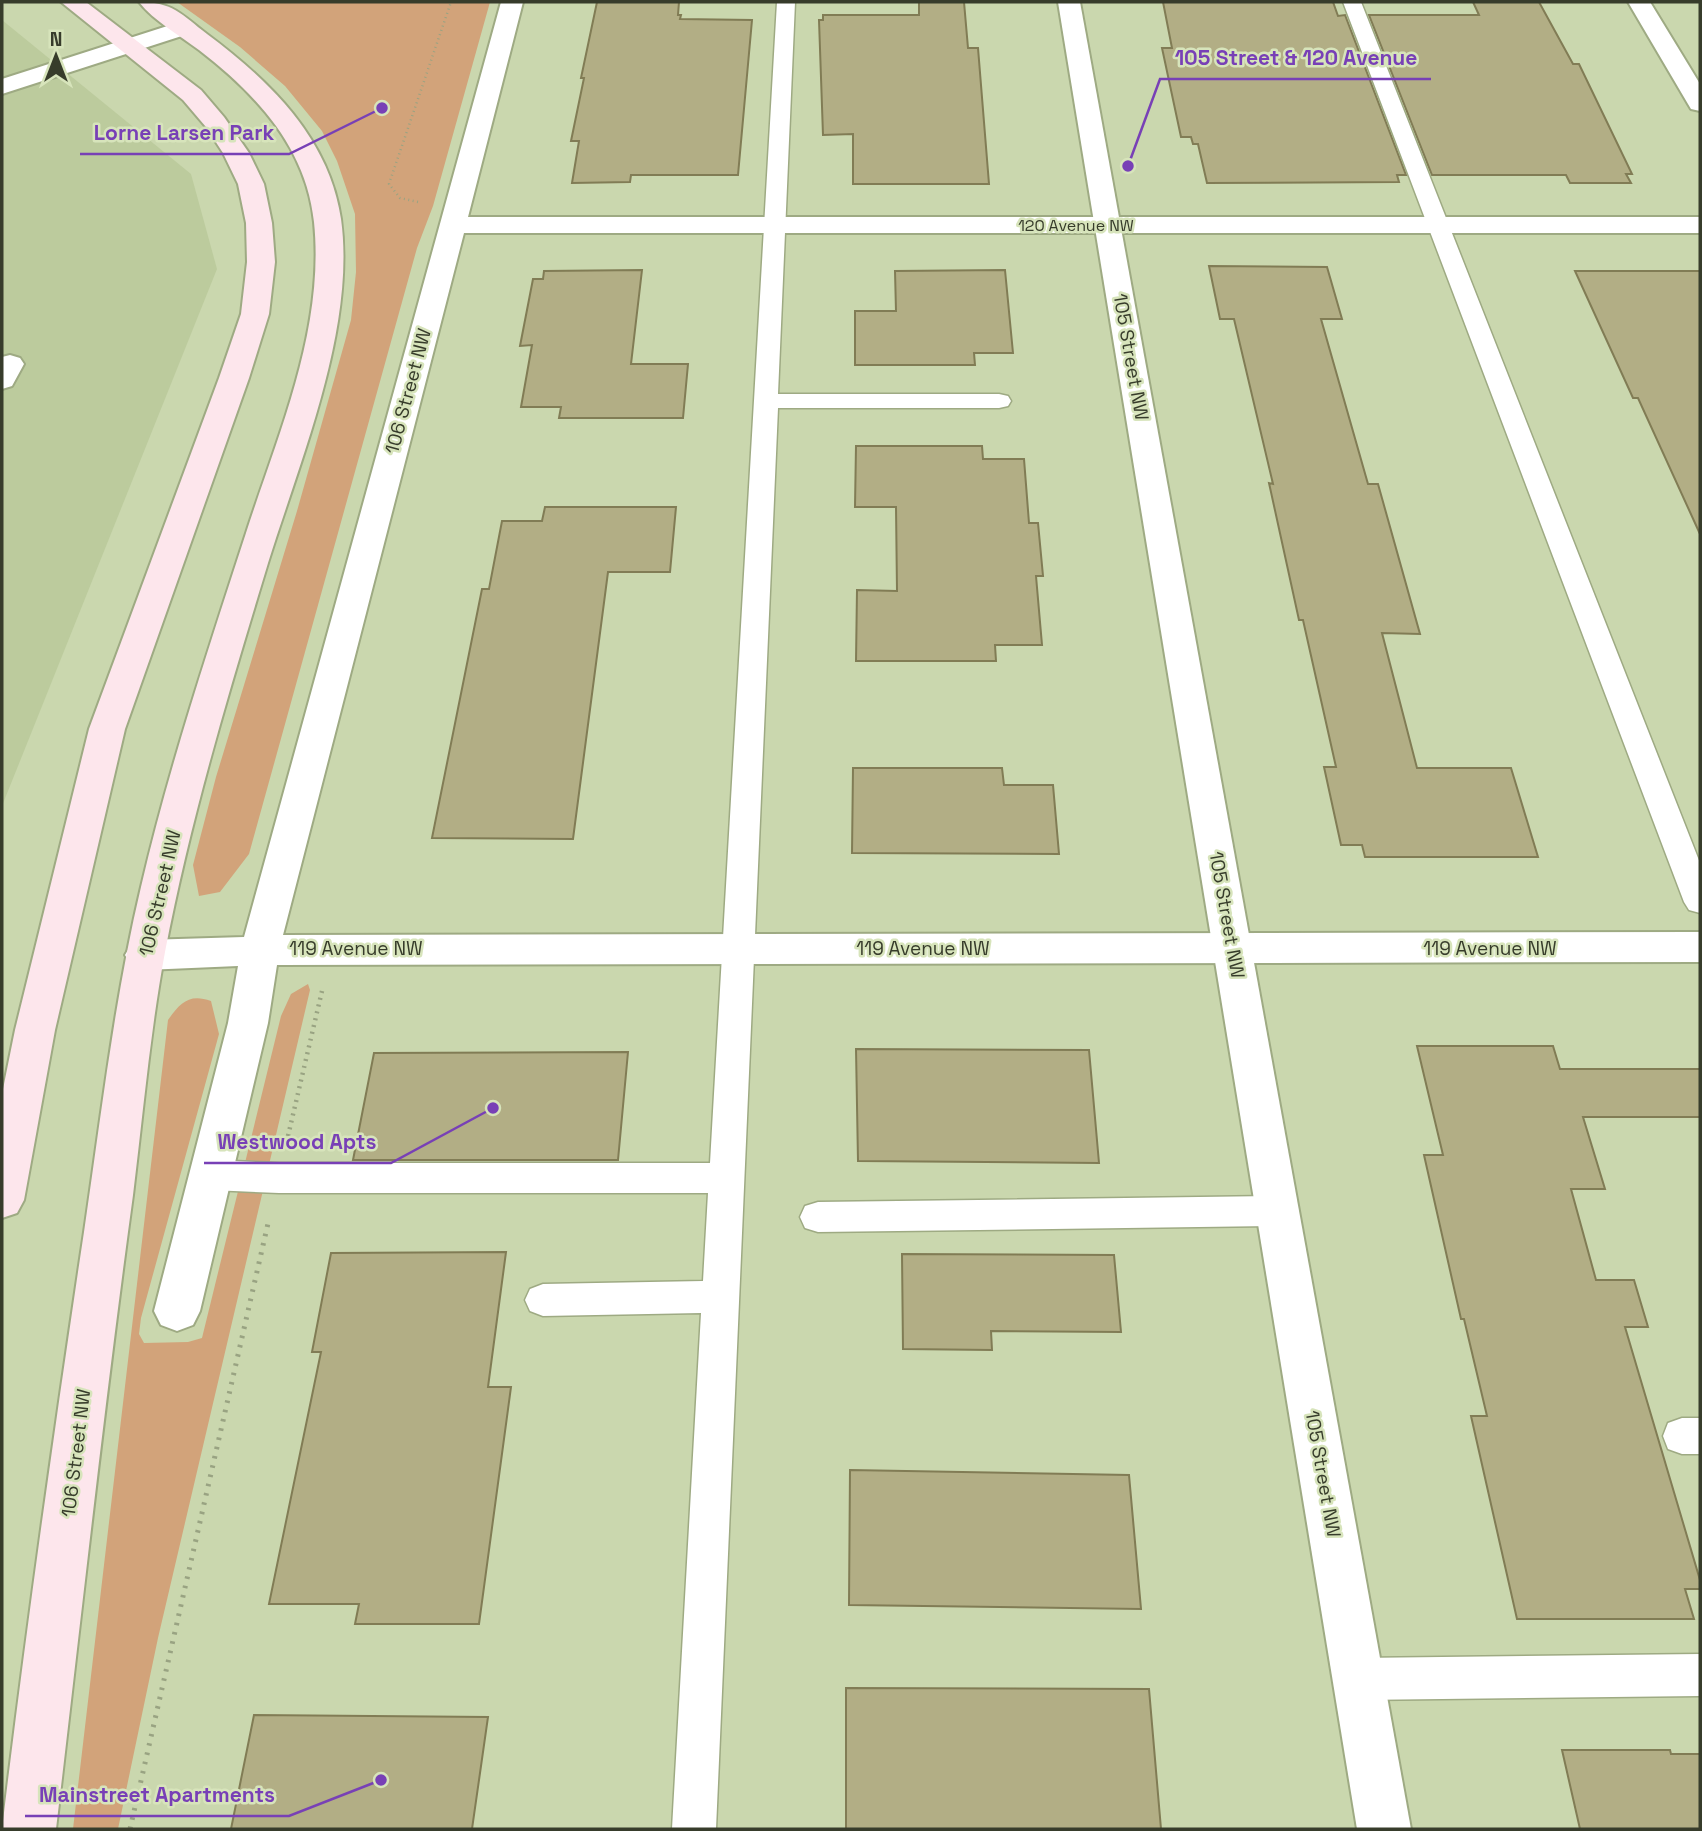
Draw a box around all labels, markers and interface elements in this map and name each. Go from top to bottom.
north arrow [21,21,91,91]
text: N [50,27,62,52]
callout: 105 Street & 120 Avenue [1160,37,1431,79]
text: 105 Street & 120 Avenue [1175,44,1417,71]
callout: Lorne Larsen Park [80,112,289,154]
text: Lorne Larsen Park [94,119,274,146]
street label: 120 Avenue NW [1018,215,1134,236]
street label: 105 Street NW [1108,292,1154,422]
street label: 106 Street NW [379,326,437,456]
street label: 106 Street NW [133,827,187,959]
street label: 105 Street NW [1204,850,1250,980]
street label: 119 Avenue NW [289,936,423,961]
street label: 119 Avenue NW [856,936,990,961]
street label: 119 Avenue NW [1423,936,1557,961]
callout: Westwood Apts [204,1121,391,1163]
text: Westwood Apts [218,1128,376,1155]
street label: 106 Street NW [56,1388,96,1518]
street label: 105 Street NW [1300,1409,1346,1539]
callout: Mainstreet Apartments [25,1774,289,1816]
text: Mainstreet Apartments [39,1781,275,1808]

